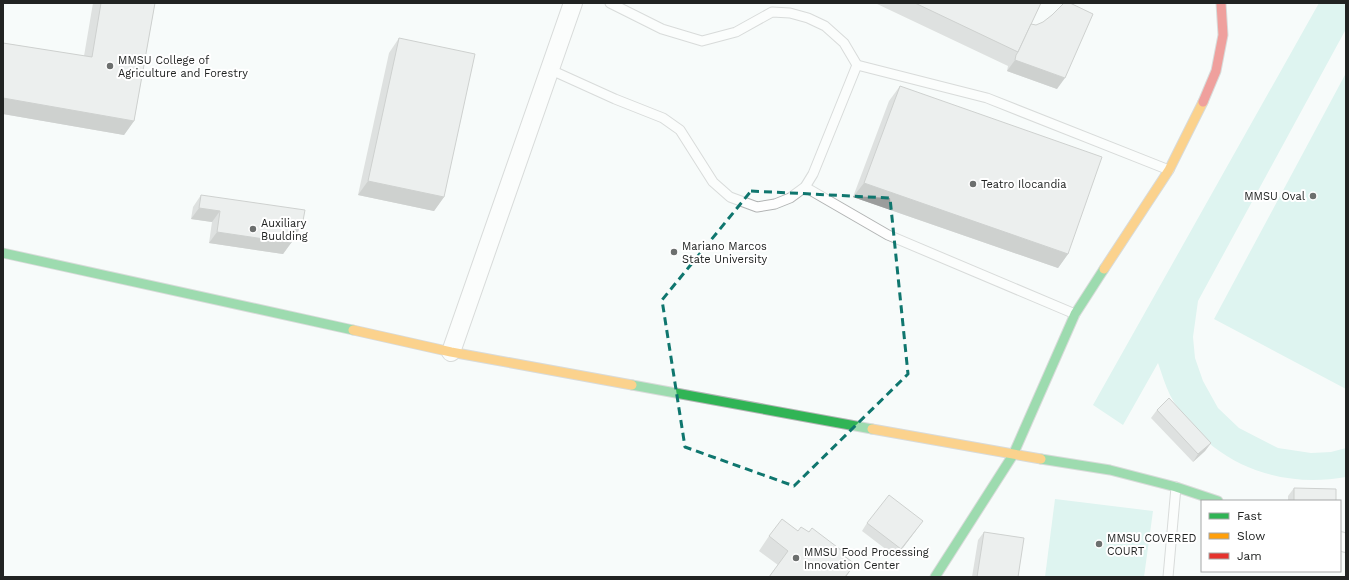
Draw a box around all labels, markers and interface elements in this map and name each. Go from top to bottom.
place label: MMSU College of Agriculture and Forestry [118,54,248,80]
marker: MMSU College of Agriculture and Forestry [105,61,115,71]
place label: Teatro Ilocandia [981,178,1066,191]
marker: Teatro Ilocandia [968,179,978,189]
place label: MMSU Oval [1244,190,1306,203]
marker: MMSU Oval [1308,191,1318,201]
place label: Auxiliary Buulding [261,217,308,243]
marker: Auxiliary Buulding [248,224,258,234]
place label: Mariano Marcos State University [682,240,767,266]
marker: Mariano Marcos State University [669,247,679,257]
legend [1201,500,1341,572]
text: Fast [1237,509,1262,523]
text: Slow [1237,529,1265,543]
place label: MMSU COVERED COURT [1107,532,1196,558]
marker: MMSU COVERED COURT [1094,539,1104,549]
place label: MMSU Food Processing Innovation Center [804,546,929,572]
text: Jam [1237,549,1262,563]
marker: MMSU Food Processing Innovation Center [791,553,801,563]

